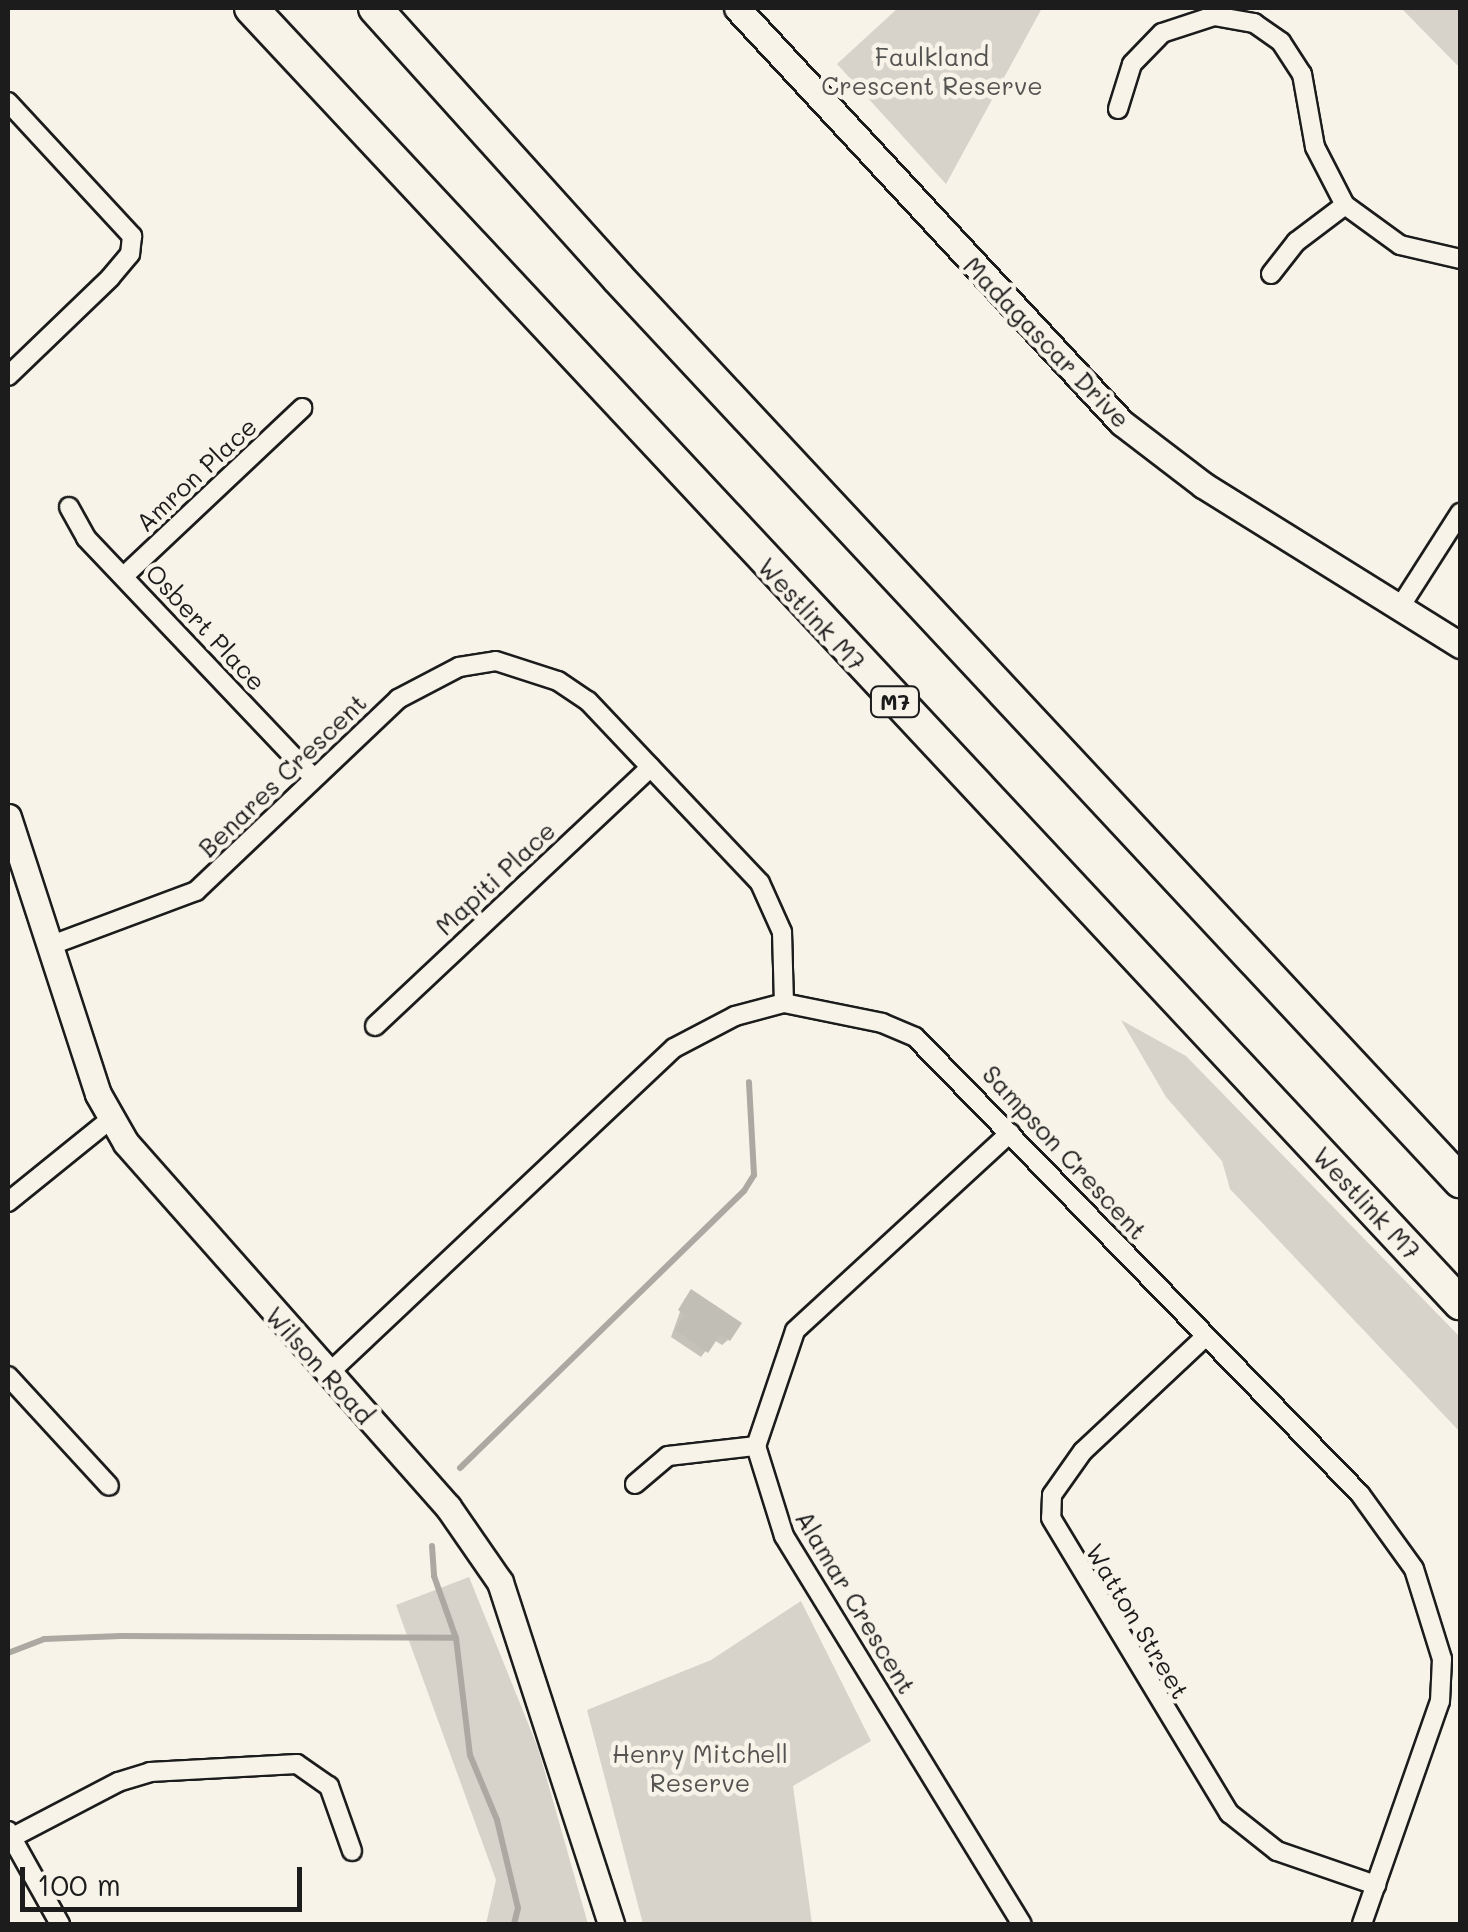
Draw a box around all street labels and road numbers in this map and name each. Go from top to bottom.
street label: Madagascar Drive [958,250,1136,434]
street label: Amron Place [130,411,262,537]
street label: Westlink M7 [752,551,872,677]
street label: Osbert Place [140,557,272,697]
road number: M7 [868,685,922,719]
street label: Benares Crescent [192,687,372,863]
street label: Mapiti Place [429,815,561,941]
street label: Sampson Crescent [977,1059,1153,1245]
street label: Westlink M7 [1307,1140,1427,1266]
street label: Wilson Road [260,1300,380,1430]
street label: Alamar Crescent [790,1505,922,1699]
street label: Watton Street [1080,1538,1196,1704]

